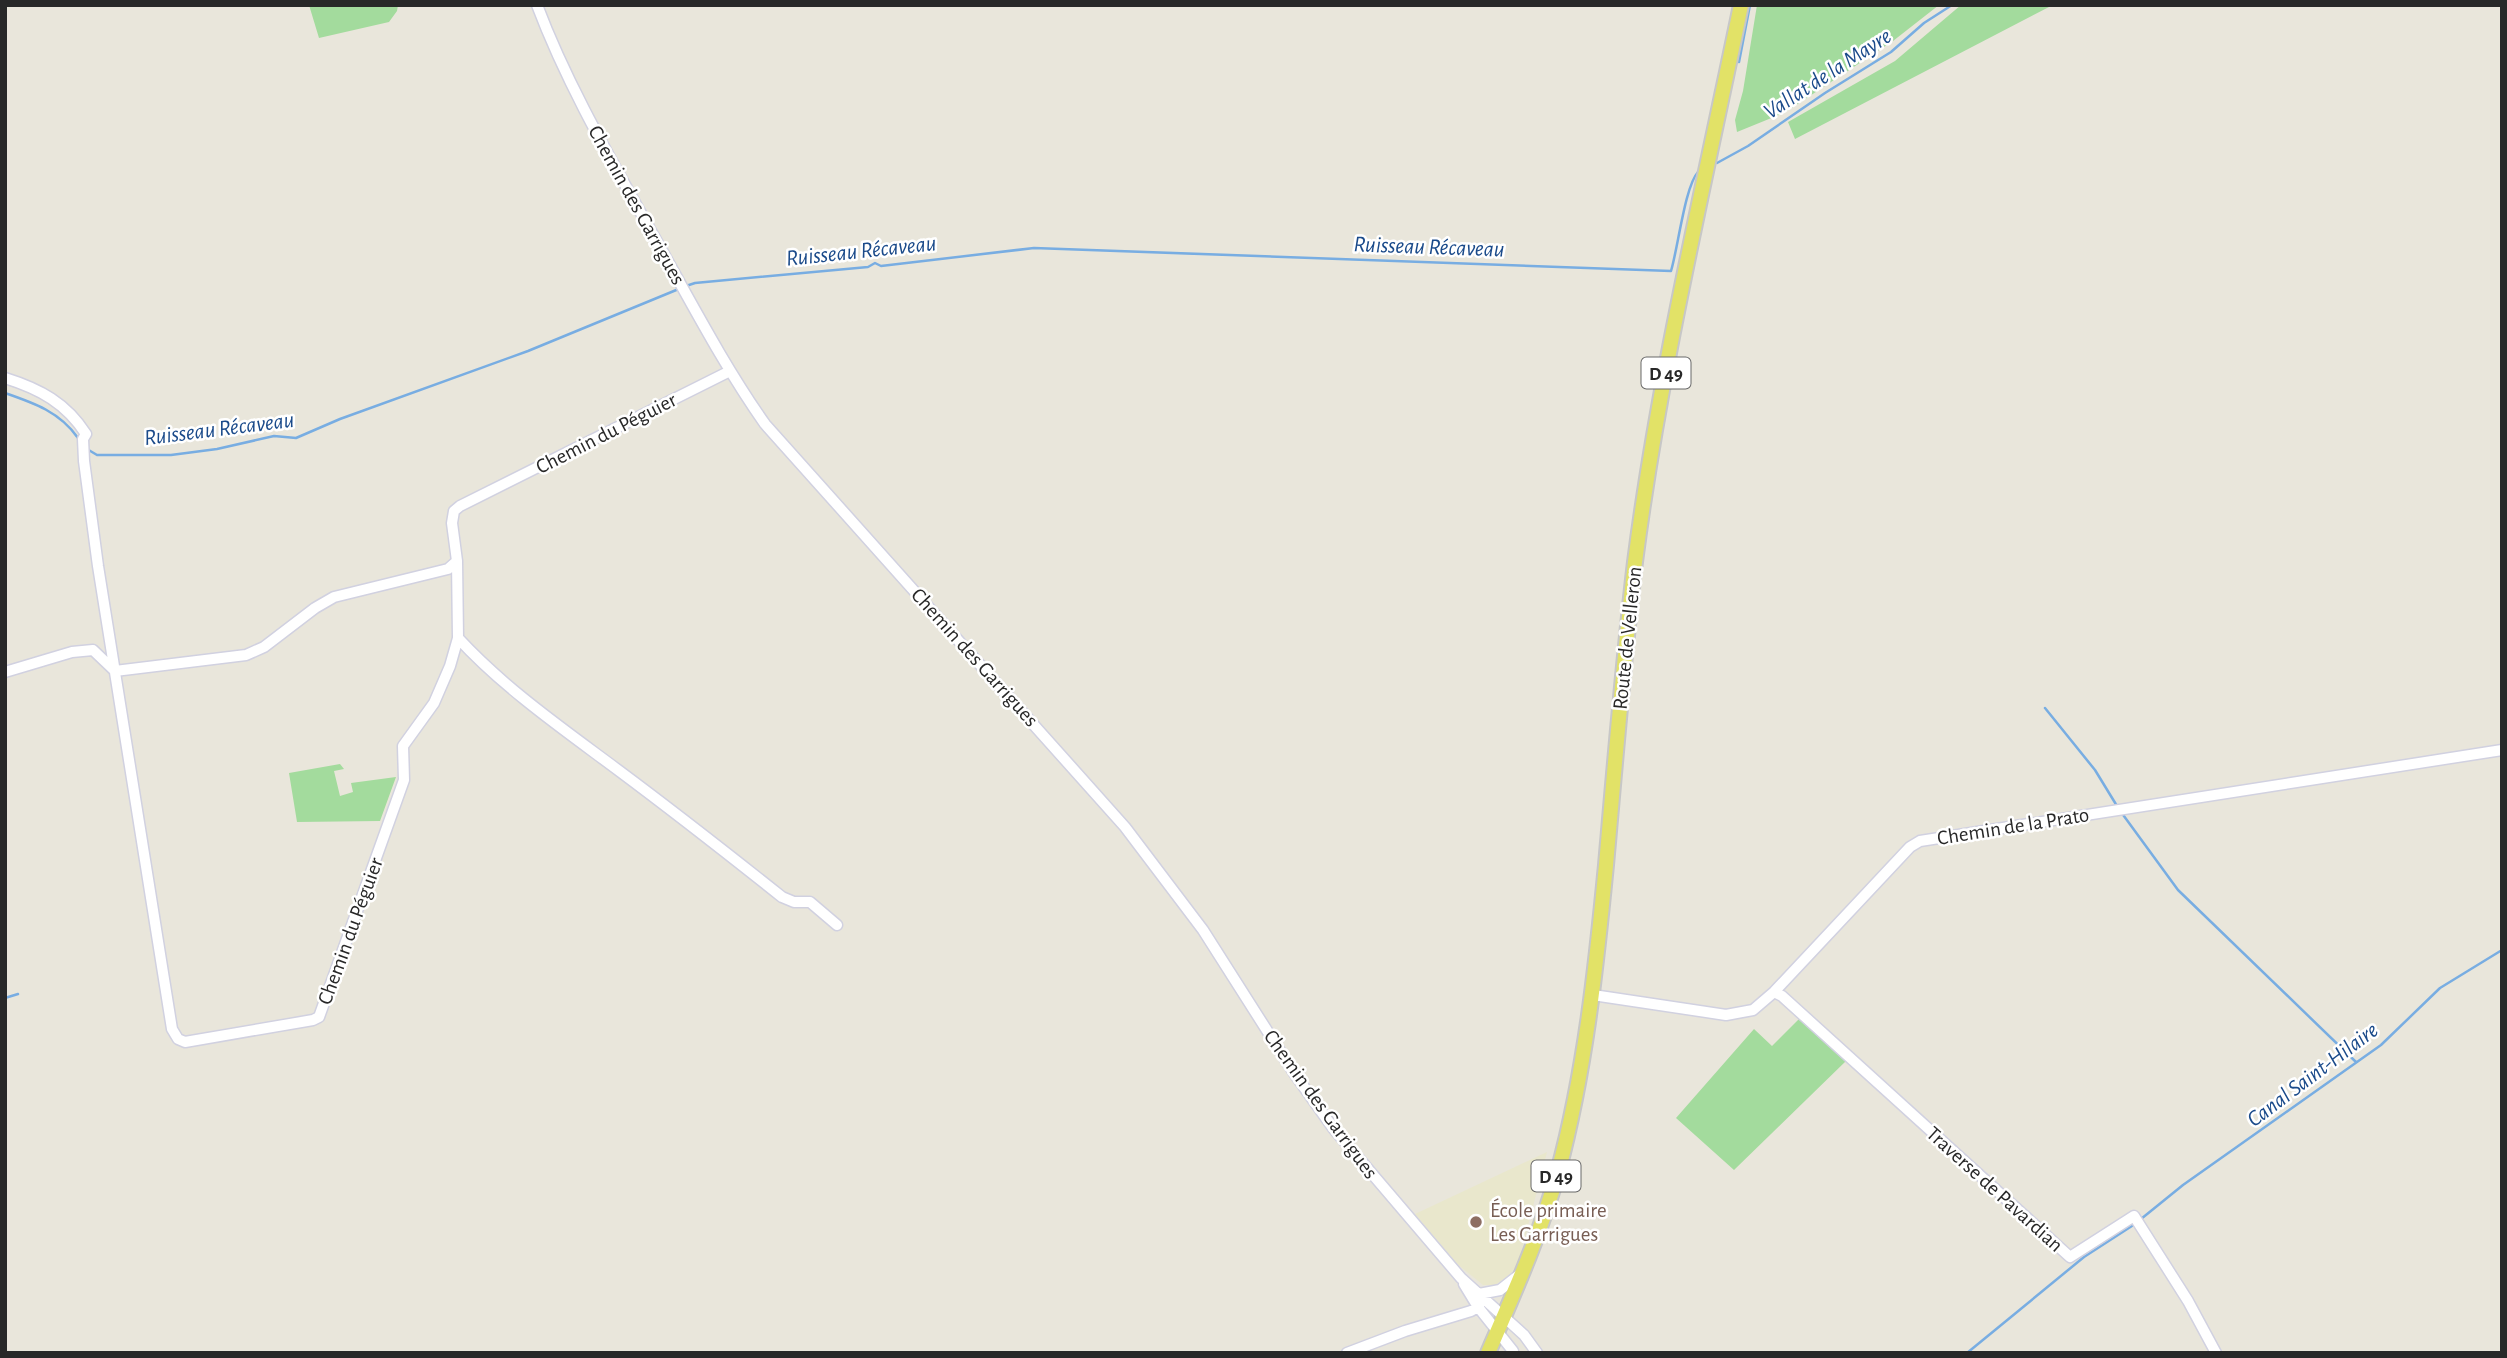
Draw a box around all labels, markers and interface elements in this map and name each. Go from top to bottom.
water label: Vallat de la Mayre [1760,24,1896,124]
street label: Chemin des Garrigues [584,122,689,288]
water label: Ruisseau Récaveau [785,232,938,271]
water label: Ruisseau Récaveau [1353,233,1505,262]
road number: D 49 [1642,358,1690,388]
street label: Chemin du Péguier [533,389,680,478]
water label: Ruisseau Récaveau [143,409,296,450]
street label: Route de Velleron [1610,565,1645,711]
street label: Chemin des Garrigues [907,584,1042,731]
street label: Chemin de la Prato [1936,804,2091,849]
street label: Chemin du Péguier [314,855,387,1007]
water label: Canal Saint-Hilaire [2243,1018,2383,1132]
street label: Chemin des Garrigues [1260,1026,1382,1183]
street label: Traverse de Pavardian [1922,1123,2067,1256]
road number: D 49 [1532,1160,1580,1192]
place label: École primaire Les Garrigues [1490,1198,1607,1245]
marker: École primaire Les Garrigues [1468,1214,1484,1230]

